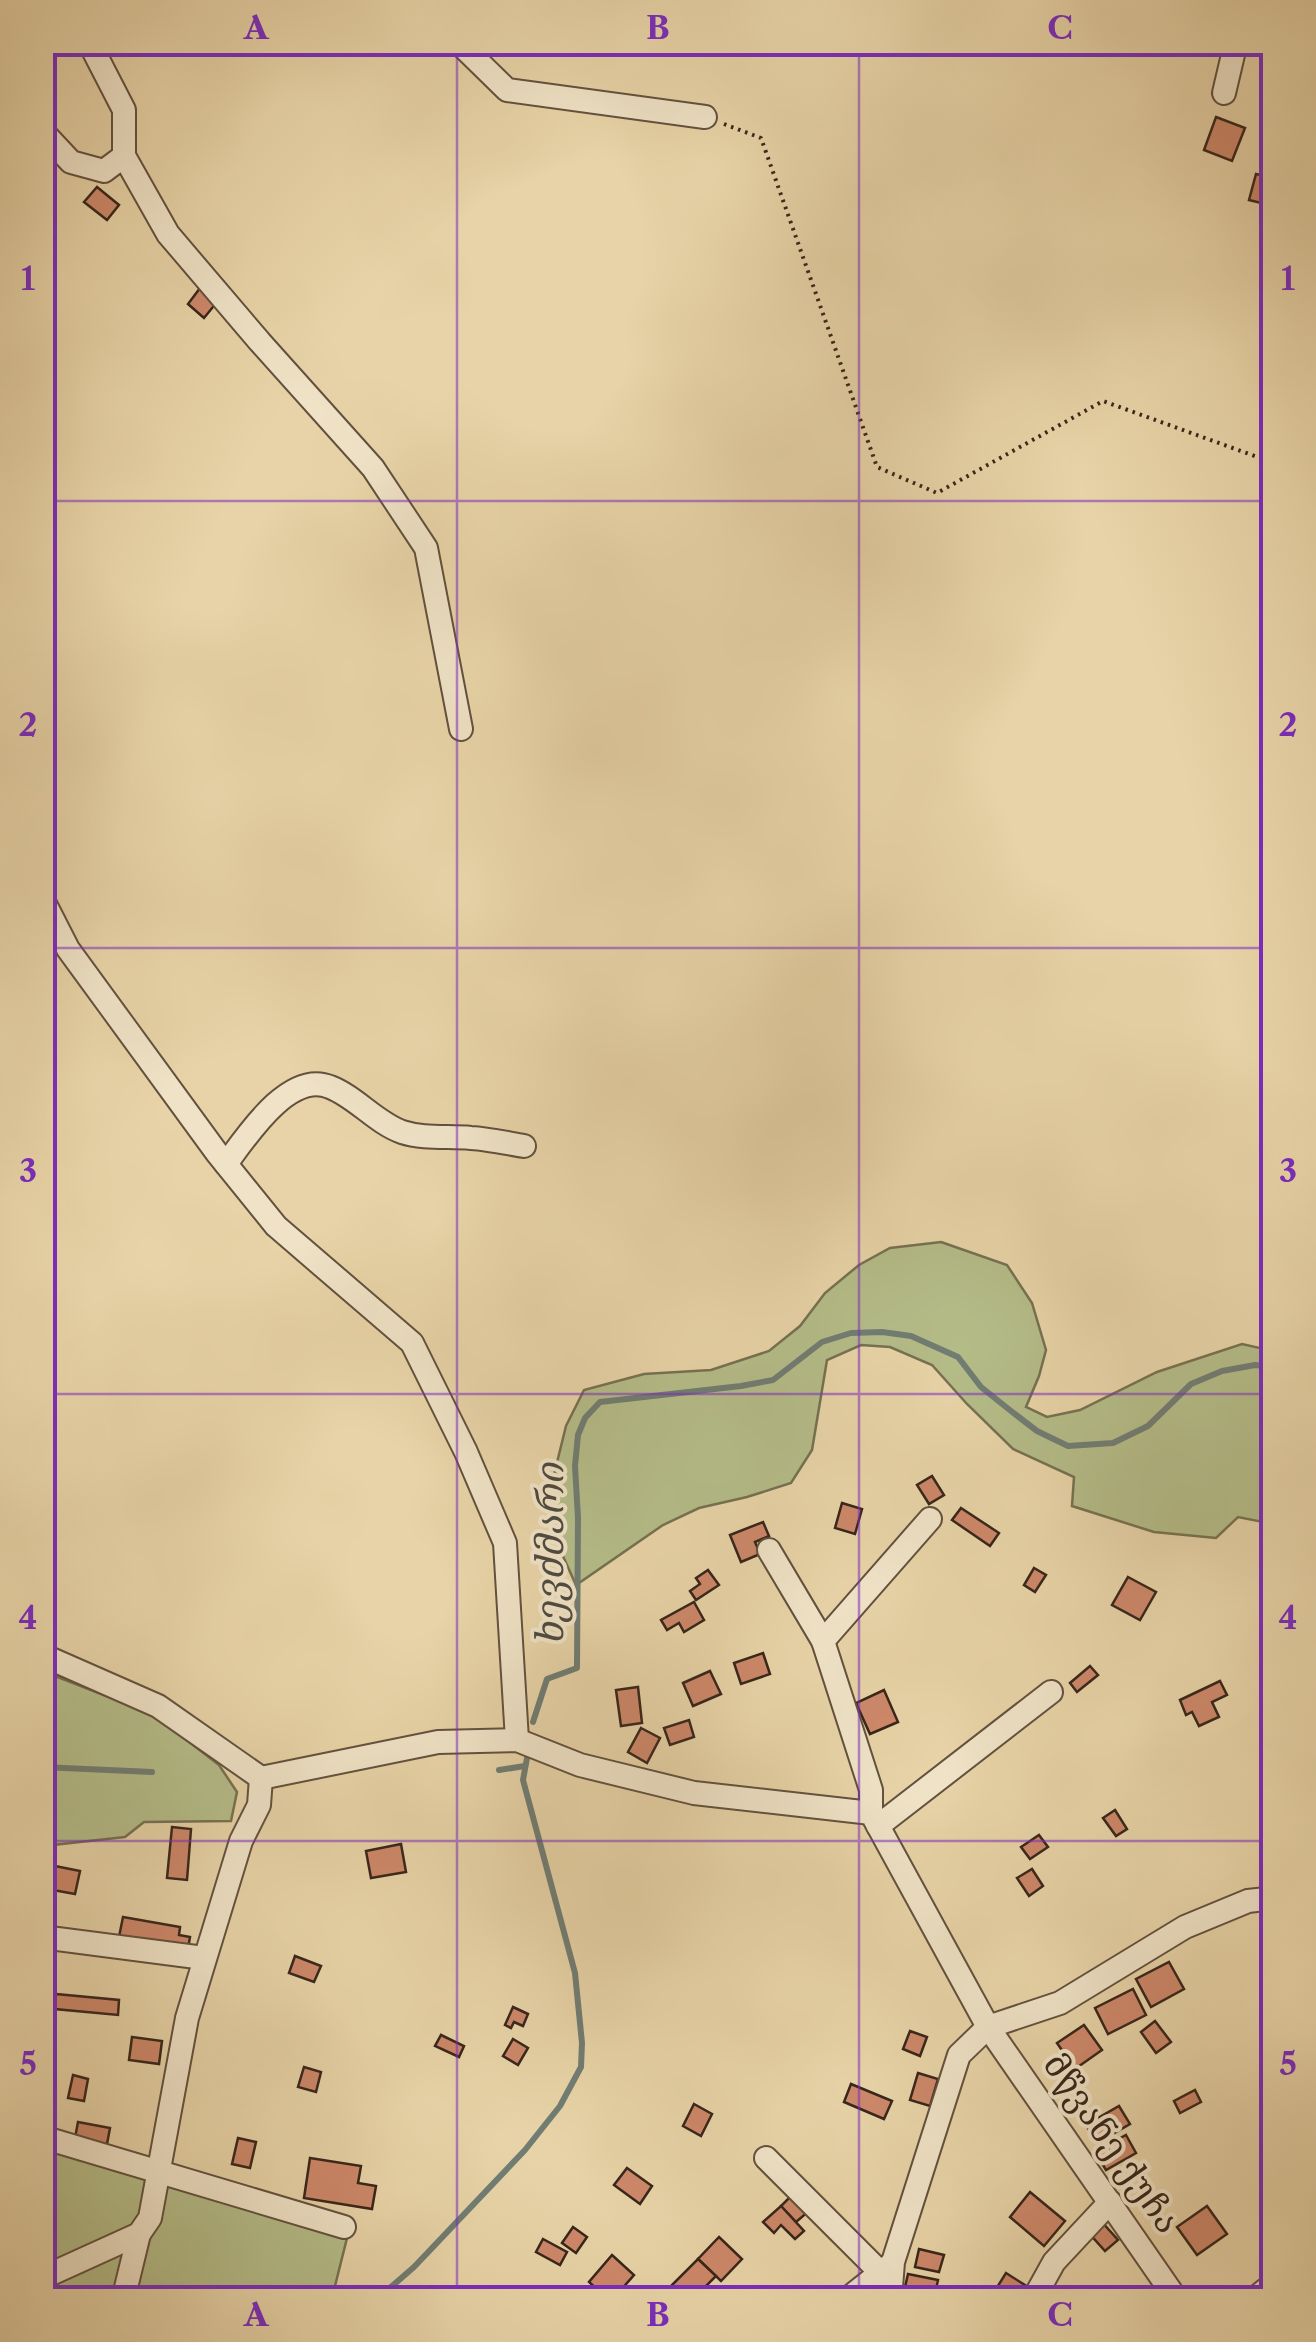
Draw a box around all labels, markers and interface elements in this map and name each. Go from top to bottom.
text: A [243,8,270,47]
text: B [646,8,670,47]
text: C [1047,8,1073,47]
text: 1 [21,259,36,298]
text: 1 [1281,259,1296,298]
text: 2 [19,705,37,744]
text: 2 [1279,705,1297,744]
text: 3 [19,1151,37,1190]
text: 3 [1279,1151,1297,1190]
water label: ხევძმარი [526,1461,573,1647]
text: 4 [19,1598,37,1637]
text: 4 [1279,1598,1297,1637]
text: 5 [19,2044,37,2083]
street label: მწვანე ქუჩა [1035,2044,1190,2241]
text: 5 [1279,2044,1297,2083]
text: A [243,2295,270,2334]
text: B [646,2295,670,2334]
text: C [1047,2295,1073,2334]

